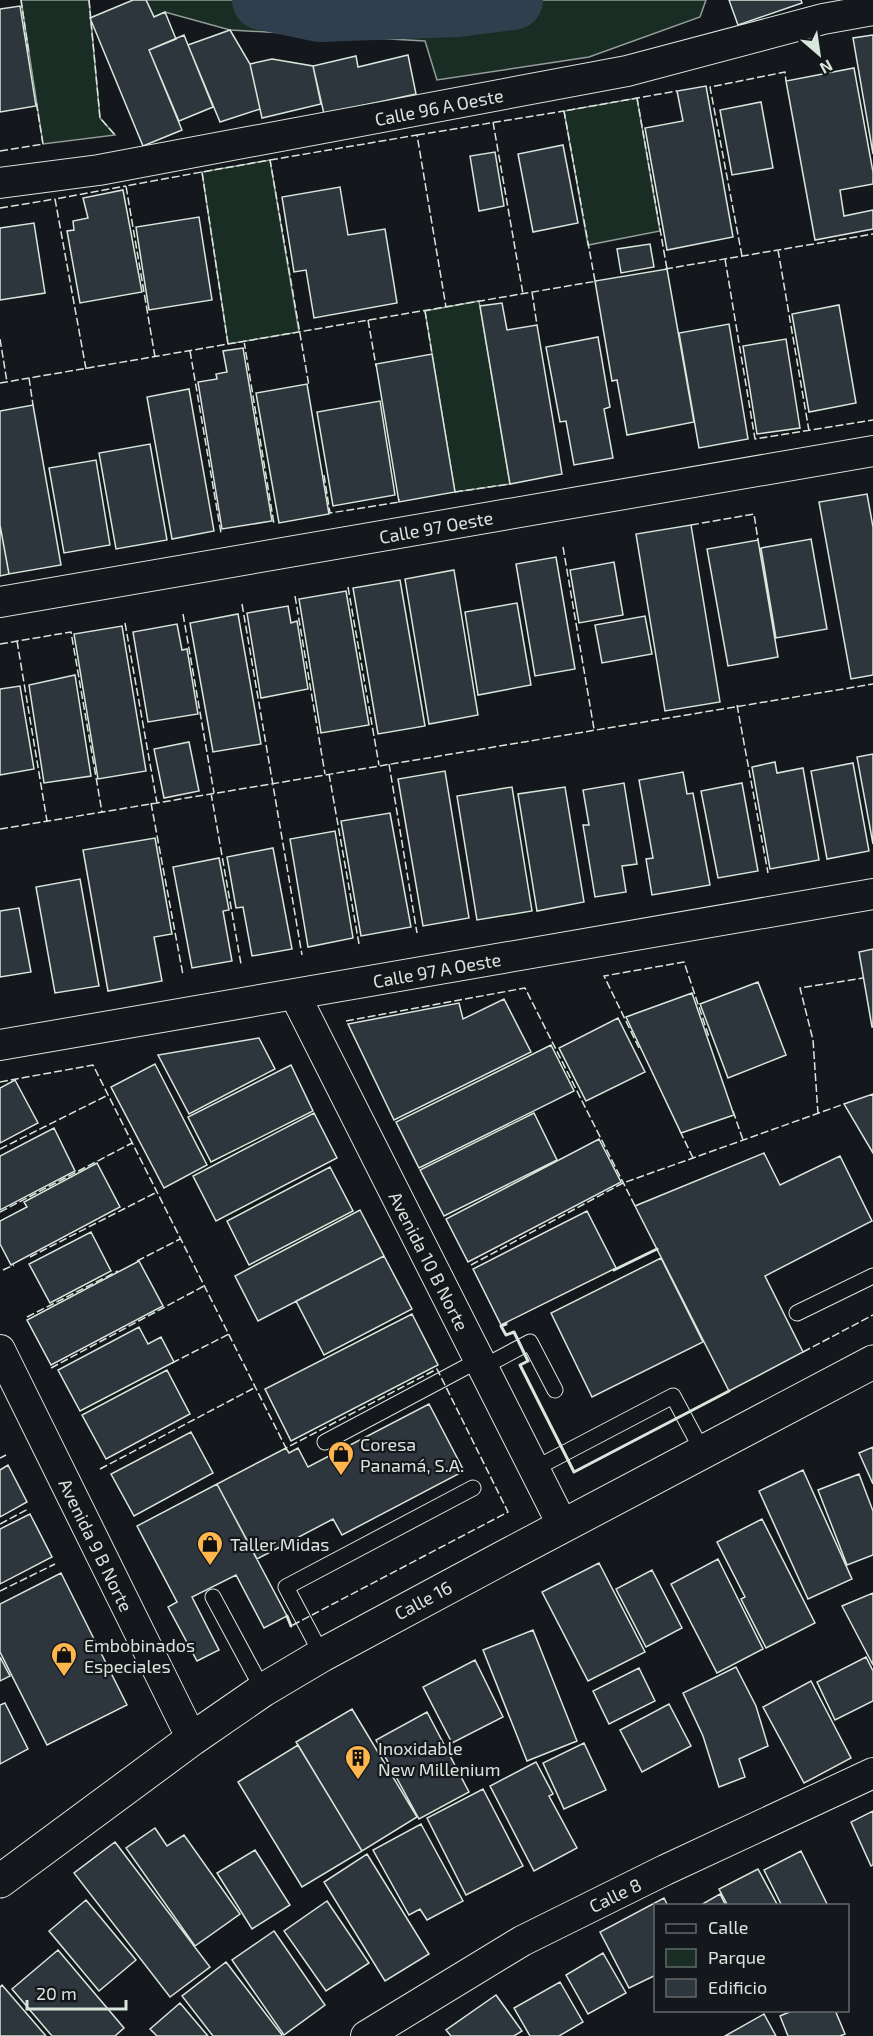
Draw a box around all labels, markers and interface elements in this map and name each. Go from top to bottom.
north arrow [789,24,849,84]
text: N [817,56,836,79]
street label: Calle 96 A Oeste [373,84,505,130]
street label: Calle 97 Oeste [377,506,495,548]
street label: Calle 97 A Oeste [371,948,503,992]
street label: Avenida 10 B Norte [384,1188,474,1334]
place label: Coresa Panamá, S.A. [360,1433,464,1476]
shop icon: Coresa Panamá, S.A. [326,1439,356,1477]
street label: Avenida 9 B Norte [54,1475,138,1615]
shop icon: Taller Midas [195,1529,225,1567]
place label: Taller Midas [230,1533,329,1555]
street label: Calle 16 [390,1576,456,1624]
place label: Embobinados Especiales [84,1634,195,1677]
shop icon: Embobinados Especiales [49,1640,79,1678]
place label: Inoxidable New Millenium [378,1737,500,1780]
building icon: Inoxidable New Millenium [343,1743,373,1781]
street label: Calle 8 [585,1873,645,1917]
legend [654,1904,849,2012]
text: Calle [708,1916,749,1938]
text: Parque [708,1946,766,1968]
scale bar [27,1973,126,2011]
text: Edificio [708,1976,767,1998]
text: 20 m [36,1982,77,2004]

